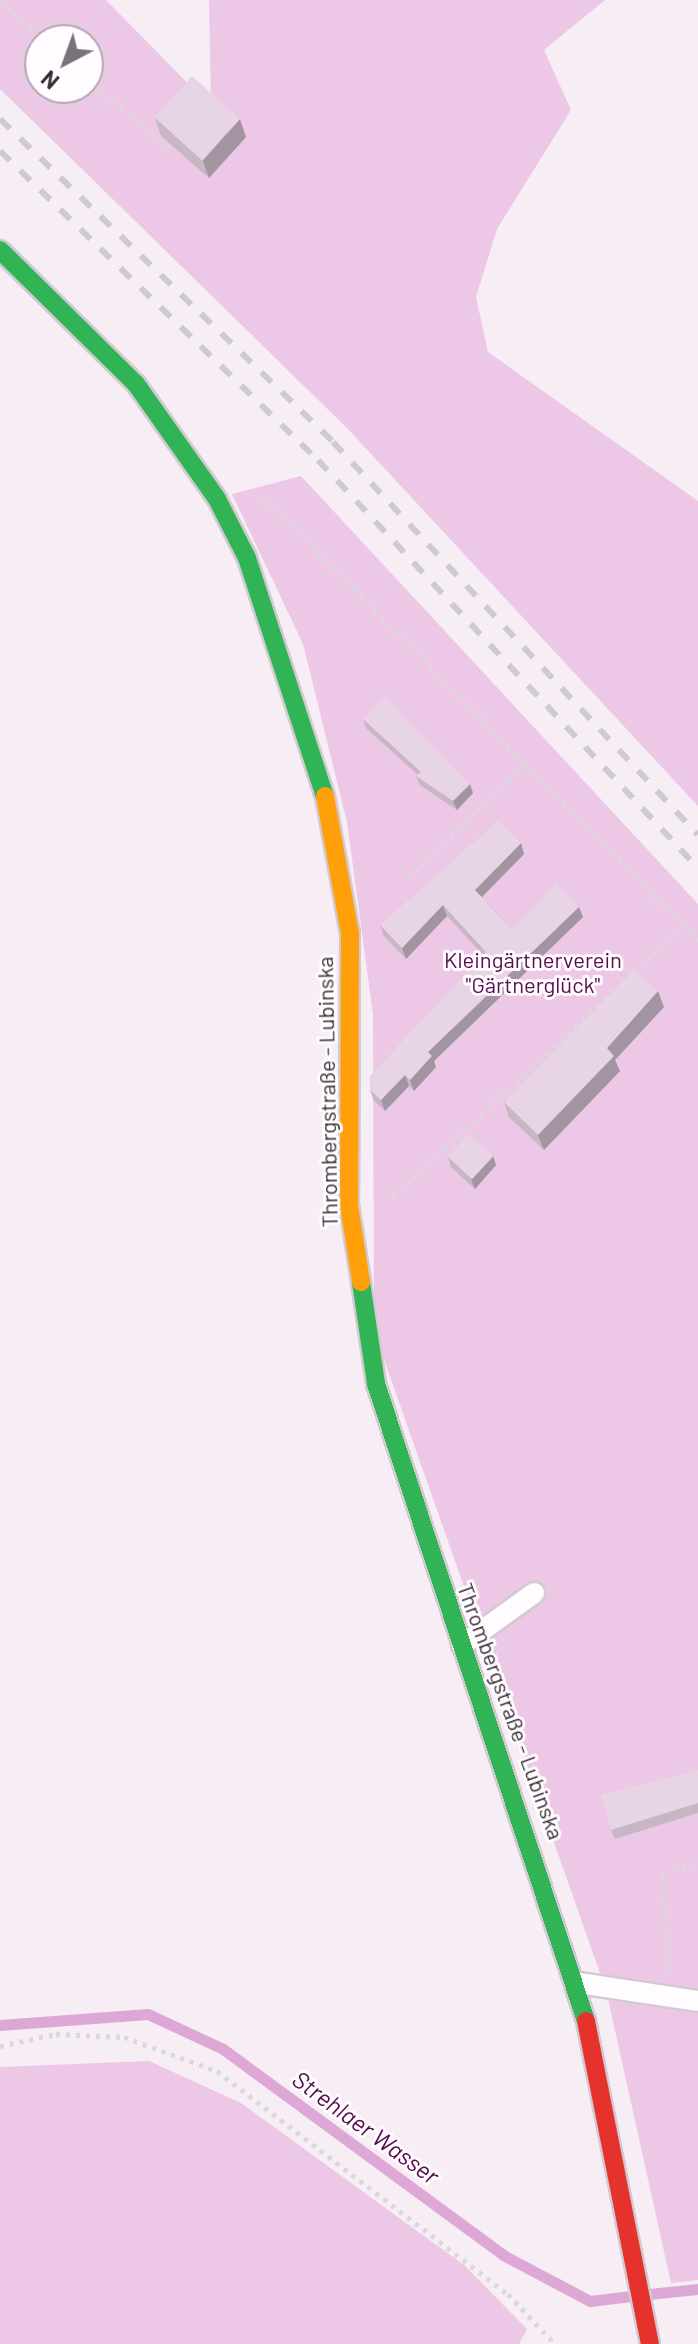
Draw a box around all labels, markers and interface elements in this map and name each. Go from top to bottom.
north arrow [24,24,104,104]
text: N [36,66,64,95]
park label: Kleingärtnerverein "Gärtnerglück" [444,946,622,998]
street label: Thrombergstraße - Lubinska [311,956,343,1228]
street label: Thrombergstraße - Lubinska [452,1579,570,1843]
water label: Strehlaer Wasser [287,2064,445,2190]

